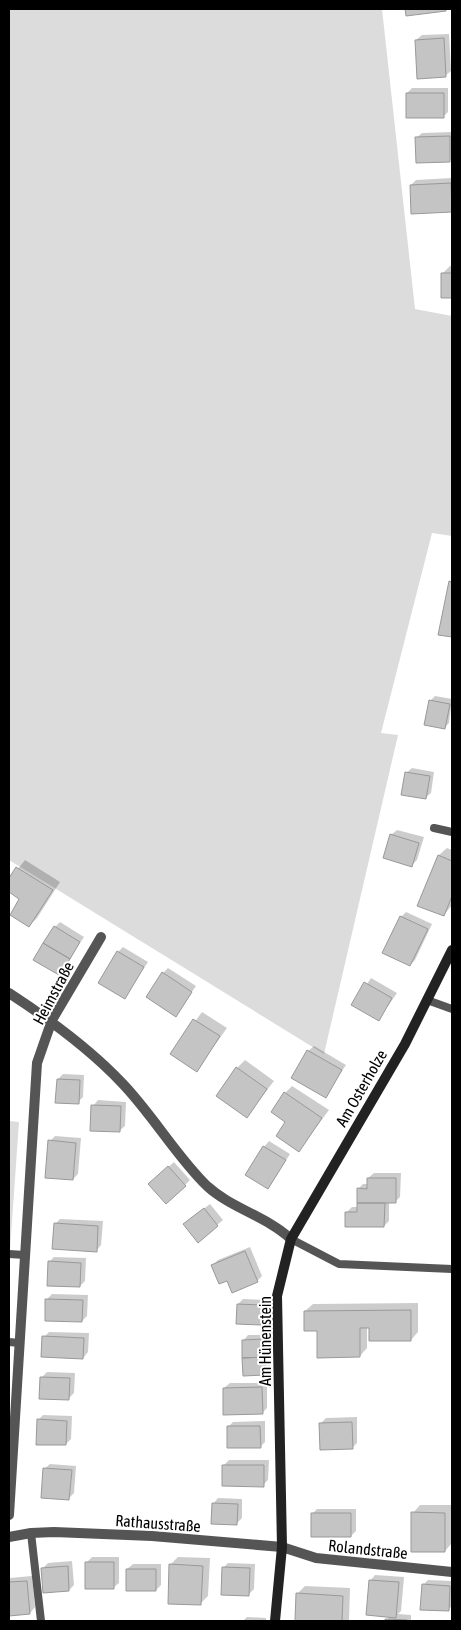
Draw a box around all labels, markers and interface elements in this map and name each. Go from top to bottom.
street label: Heimstraße [29,958,77,1028]
street label: Am Osterholze [332,1047,390,1129]
street label: Am Hünenstein [256,1296,274,1386]
street label: Rathausstraße [115,1511,201,1535]
street label: Rolandstraße [328,1536,408,1562]

